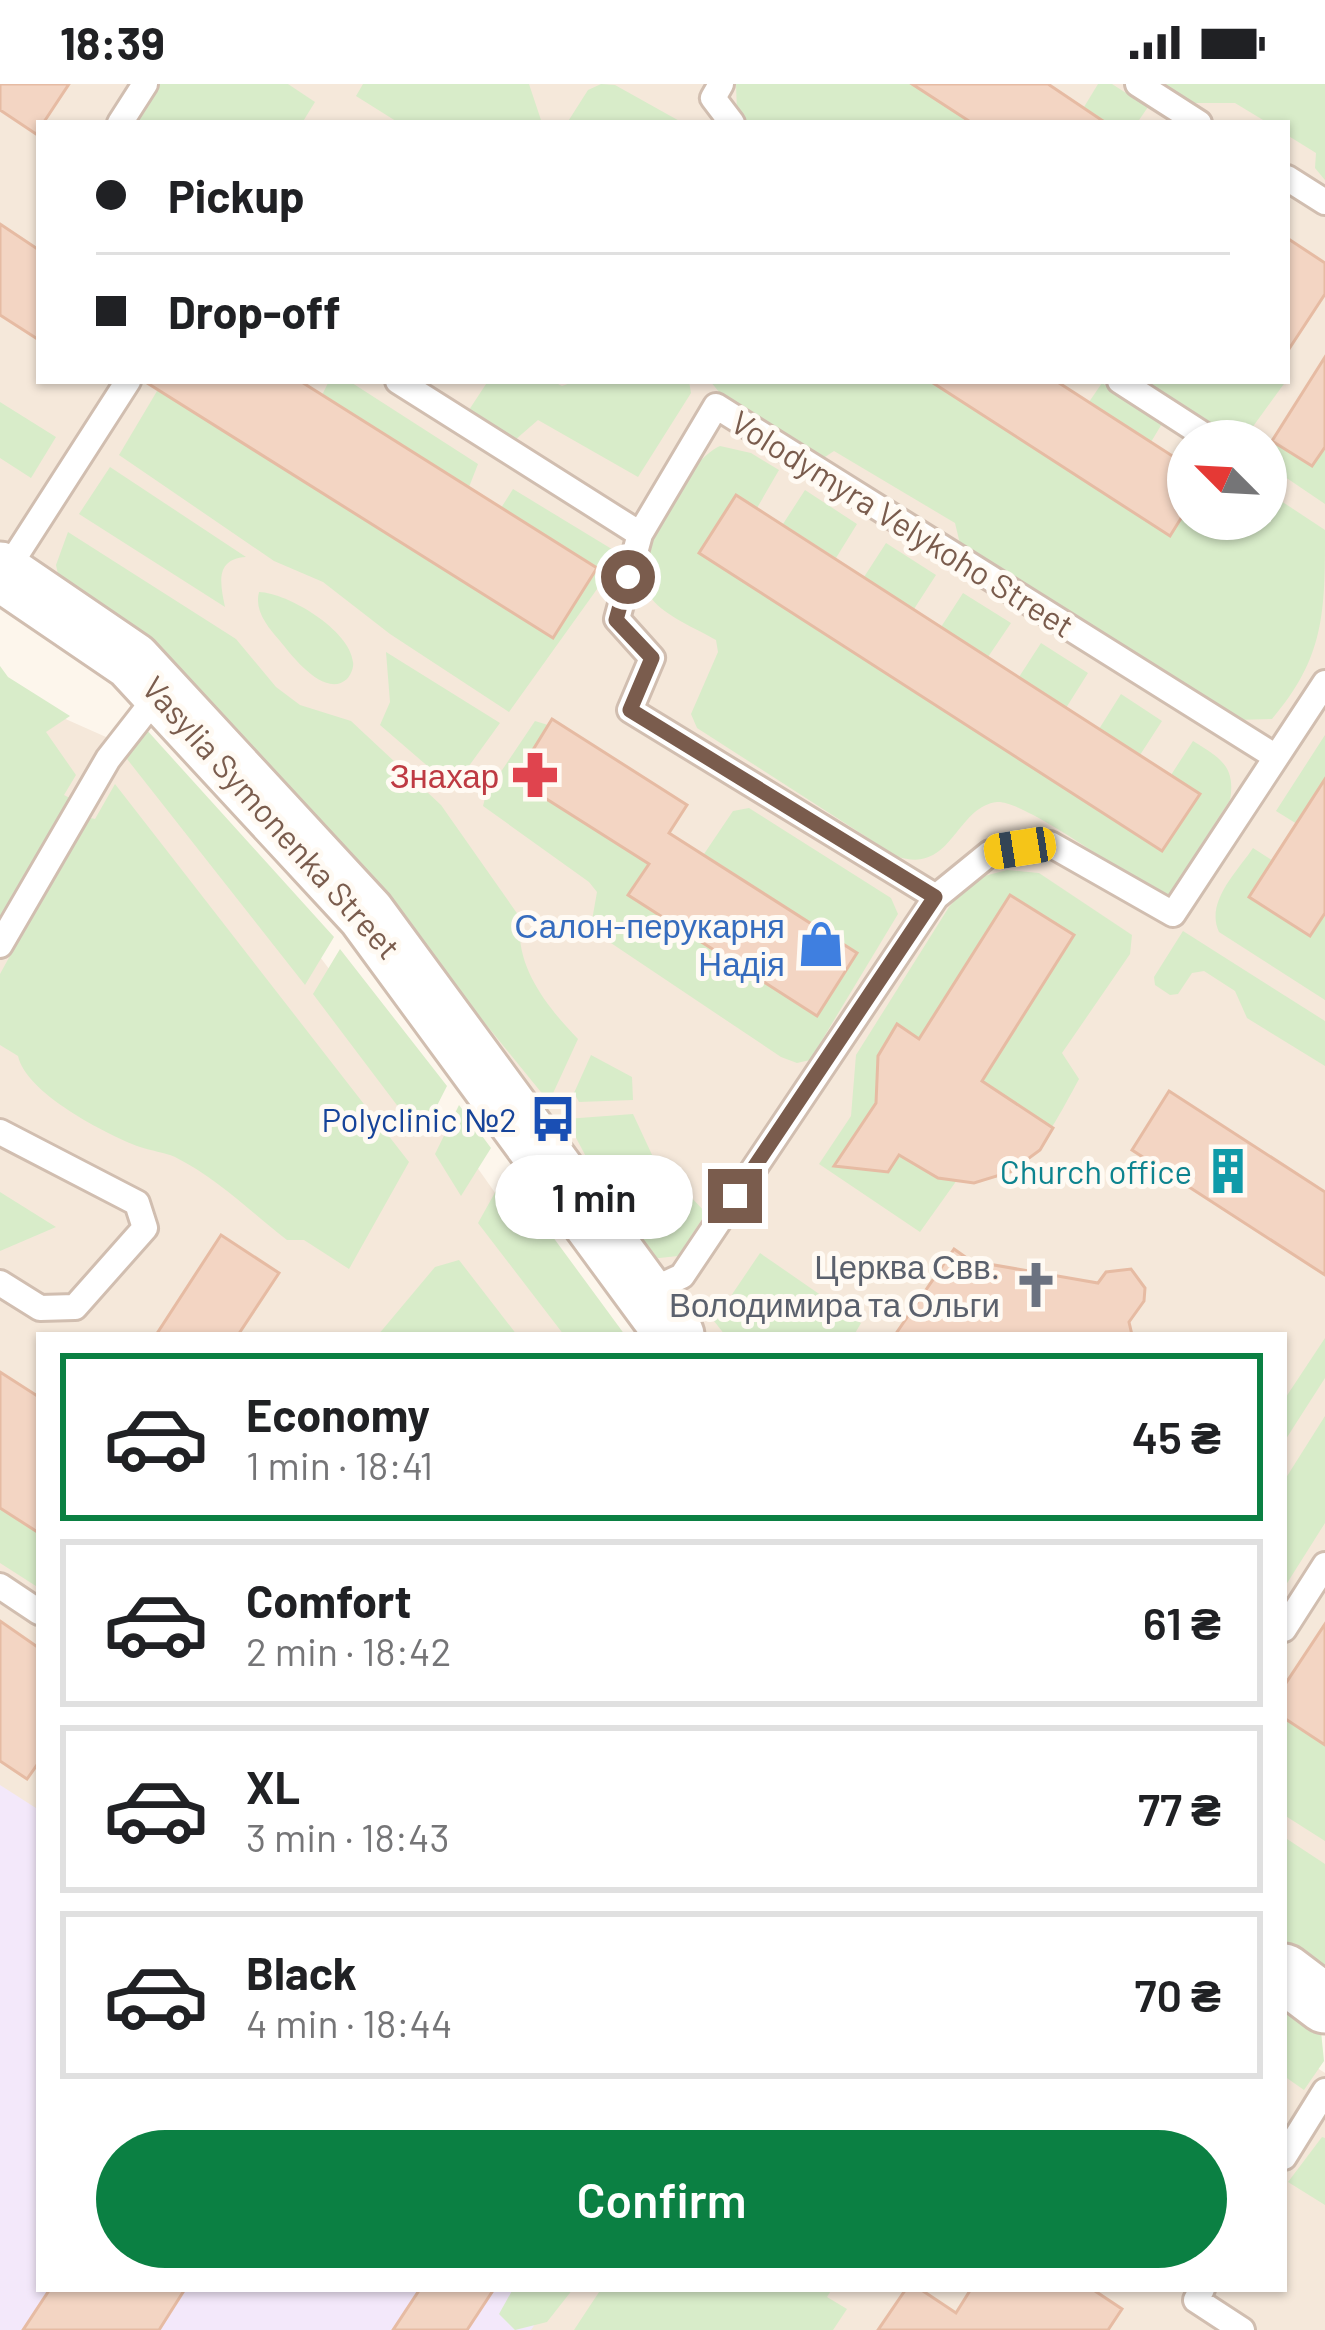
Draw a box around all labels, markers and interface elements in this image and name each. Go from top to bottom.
text: 18:39 [60,15,165,69]
text: Pickup [168,168,305,222]
text: Drop-off [168,284,341,338]
street label: Volodymyra Velykoho Street [724,401,1082,645]
north arrow [1167,420,1287,540]
map controls [1167,420,1287,540]
route start [601,550,655,604]
street label: Vasylia Symonenka Street [135,667,409,967]
pharmacy icon: Знахар [510,750,560,800]
place label: Знахар [390,755,499,795]
car [982,825,1058,871]
place label: Салон-перукарня Надія [515,905,785,983]
shop icon: Салон-перукарня Надія [796,919,846,969]
bus stop icon: Polyclinic №2 [528,1094,578,1144]
place label: Polyclinic №2 [322,1099,517,1139]
building icon: Church office [1203,1146,1253,1196]
place label: Church office [1000,1151,1192,1191]
callout: 1 min [495,1154,693,1238]
route end [708,1169,762,1223]
text: 1 min [551,1173,637,1220]
place label: Церква Свв. Володимира та Ольги [669,1246,1000,1324]
church icon: Церква Свв. Володимира та Ольги [1011,1260,1061,1310]
icon: car [102,1383,210,1491]
text: Economy [246,1387,430,1441]
text: 45 ₴ [1132,1409,1221,1463]
text: 1 min · 18:41 [246,1441,433,1488]
icon: car [102,1569,210,1677]
text: Comfort [246,1573,412,1627]
text: 61 ₴ [1143,1595,1221,1649]
text: 2 min · 18:42 [246,1627,451,1674]
icon: car [102,1755,210,1863]
text: XL [246,1759,300,1813]
text: 77 ₴ [1138,1781,1221,1835]
text: 3 min · 18:43 [246,1813,450,1860]
icon: car [102,1941,210,2049]
text: Black [246,1945,357,1999]
text: 70 ₴ [1134,1967,1221,2021]
text: 4 min · 18:44 [246,1999,452,2046]
button: Confirm [96,2130,1227,2268]

